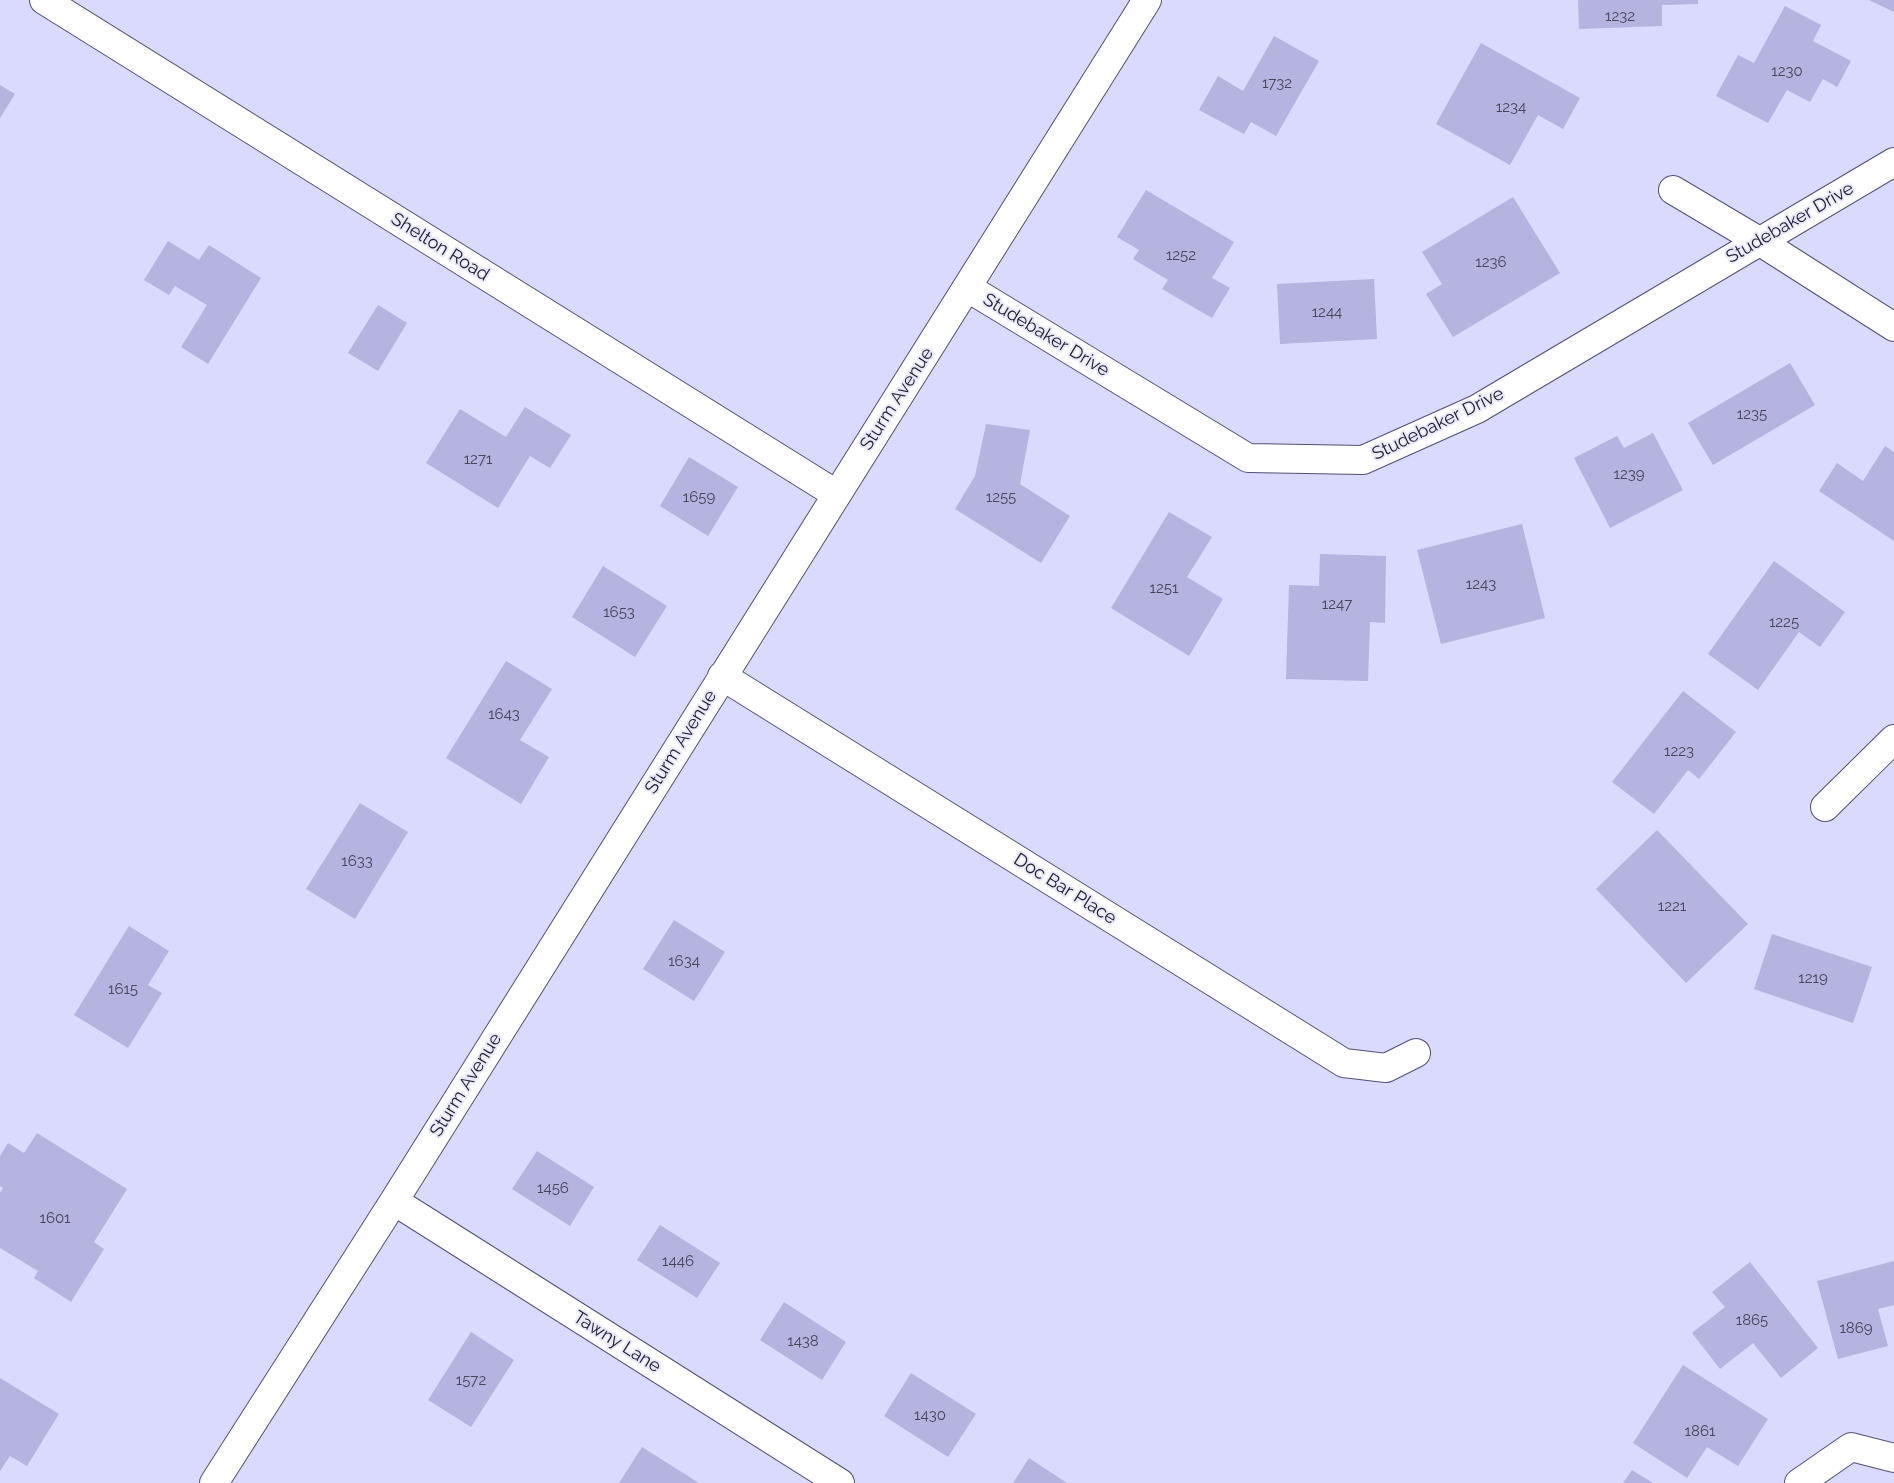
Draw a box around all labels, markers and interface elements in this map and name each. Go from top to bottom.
house number: 1232 [1605,7,1635,25]
house number: 1230 [1771,62,1803,80]
house number: 1732 [1262,74,1292,92]
house number: 1234 [1496,98,1526,116]
street label: Studebaker Drive [1722,178,1858,268]
street label: Shelton Road [387,208,493,286]
house number: 1252 [1166,246,1196,264]
house number: 1236 [1475,253,1507,271]
street label: Studebaker Drive [979,289,1113,381]
house number: 1244 [1312,303,1342,321]
street label: Sturm Avenue [856,344,938,454]
street label: Studebaker Drive [1369,383,1507,465]
house number: 1235 [1737,405,1767,423]
house number: 1271 [464,450,492,468]
house number: 1239 [1613,465,1645,483]
house number: 1659 [683,488,715,506]
house number: 1255 [986,488,1016,506]
house number: 1243 [1466,575,1496,593]
house number: 1251 [1150,579,1178,597]
house number: 1247 [1322,595,1352,613]
house number: 1653 [603,603,635,621]
house number: 1225 [1769,613,1799,631]
street label: Sturm Avenue [641,686,721,798]
house number: 1643 [488,705,520,723]
house number: 1223 [1664,742,1694,760]
street label: Doc Bar Place [1010,849,1120,929]
house number: 1633 [341,852,373,870]
house number: 1221 [1658,897,1686,915]
house number: 1634 [668,952,700,970]
house number: 1219 [1798,969,1828,987]
house number: 1615 [108,980,138,998]
street label: Sturm Avenue [426,1029,506,1141]
house number: 1456 [537,1179,569,1197]
house number: 1601 [39,1209,71,1227]
house number: 1446 [662,1252,694,1270]
street label: Tawny Lane [569,1307,665,1377]
house number: 1865 [1736,1311,1768,1329]
house number: 1869 [1839,1319,1873,1337]
house number: 1438 [787,1332,819,1350]
house number: 1572 [456,1371,486,1389]
house number: 1430 [914,1406,946,1424]
house number: 1861 [1685,1422,1715,1440]

